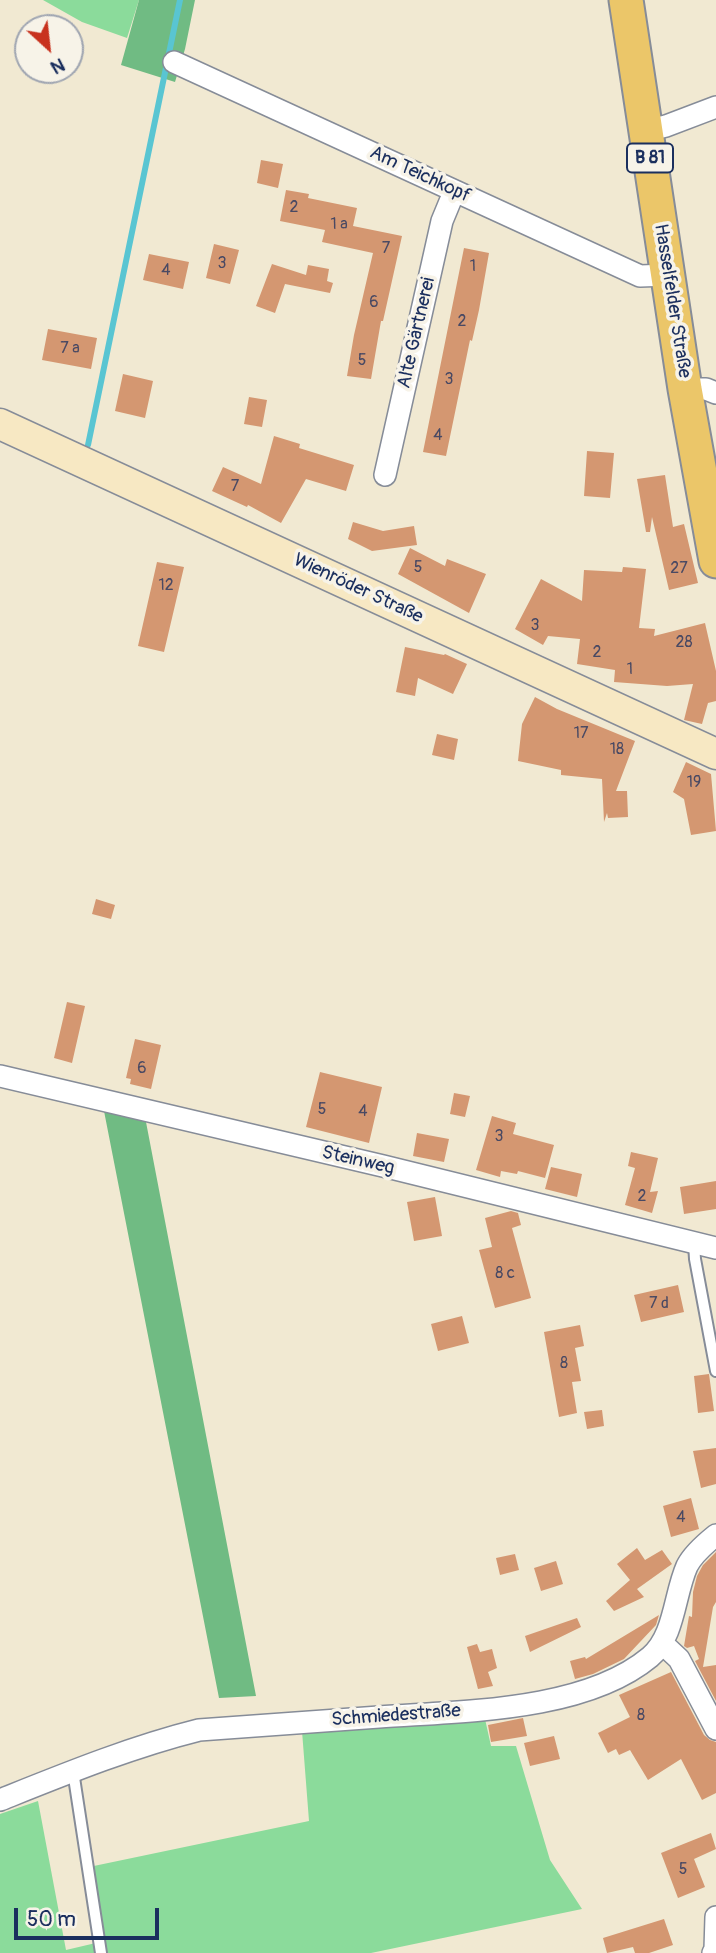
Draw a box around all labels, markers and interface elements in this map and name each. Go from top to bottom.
north arrow [14,14,84,84]
text: N [46,52,69,80]
street label: Am Teichkopf [366,142,474,208]
road number: B 81 [627,144,673,173]
house number: 2 [290,198,298,218]
house number: 1 a [330,215,348,235]
street label: Hasselfelder Straße [649,222,695,380]
house number: 7 [382,239,390,259]
house number: 3 [218,254,226,274]
house number: 1 [470,257,476,277]
house number: 4 [161,261,171,281]
street label: Alte Gärtnerei [393,275,441,391]
house number: 6 [369,293,379,313]
house number: 2 [458,312,466,332]
house number: 7 a [60,339,80,359]
house number: 5 [358,351,366,371]
house number: 3 [445,370,453,390]
house number: 4 [433,426,443,446]
house number: 7 [231,477,239,497]
street label: Wienröder Straße [290,549,426,629]
house number: 5 [414,558,422,578]
house number: 27 [670,559,688,579]
house number: 12 [158,576,174,596]
house number: 3 [531,616,539,636]
house number: 28 [675,633,693,653]
house number: 2 [593,643,601,663]
house number: 1 [627,660,633,680]
house number: 17 [574,724,588,744]
house number: 18 [610,740,624,760]
house number: 19 [687,773,701,793]
house number: 6 [137,1059,147,1079]
house number: 5 [318,1100,326,1120]
house number: 4 [358,1102,368,1122]
house number: 3 [495,1127,503,1147]
street label: Steinweg [319,1142,397,1180]
house number: 2 [638,1187,646,1207]
house number: 8 c [495,1264,515,1284]
house number: 7 d [649,1294,669,1314]
house number: 8 [560,1354,568,1374]
house number: 4 [676,1508,686,1528]
street label: Schmiedestraße [331,1700,461,1732]
house number: 8 [637,1706,645,1726]
house number: 5 [679,1860,687,1880]
scale bar [18,1894,163,1938]
text: 50 m [27,1906,76,1933]

